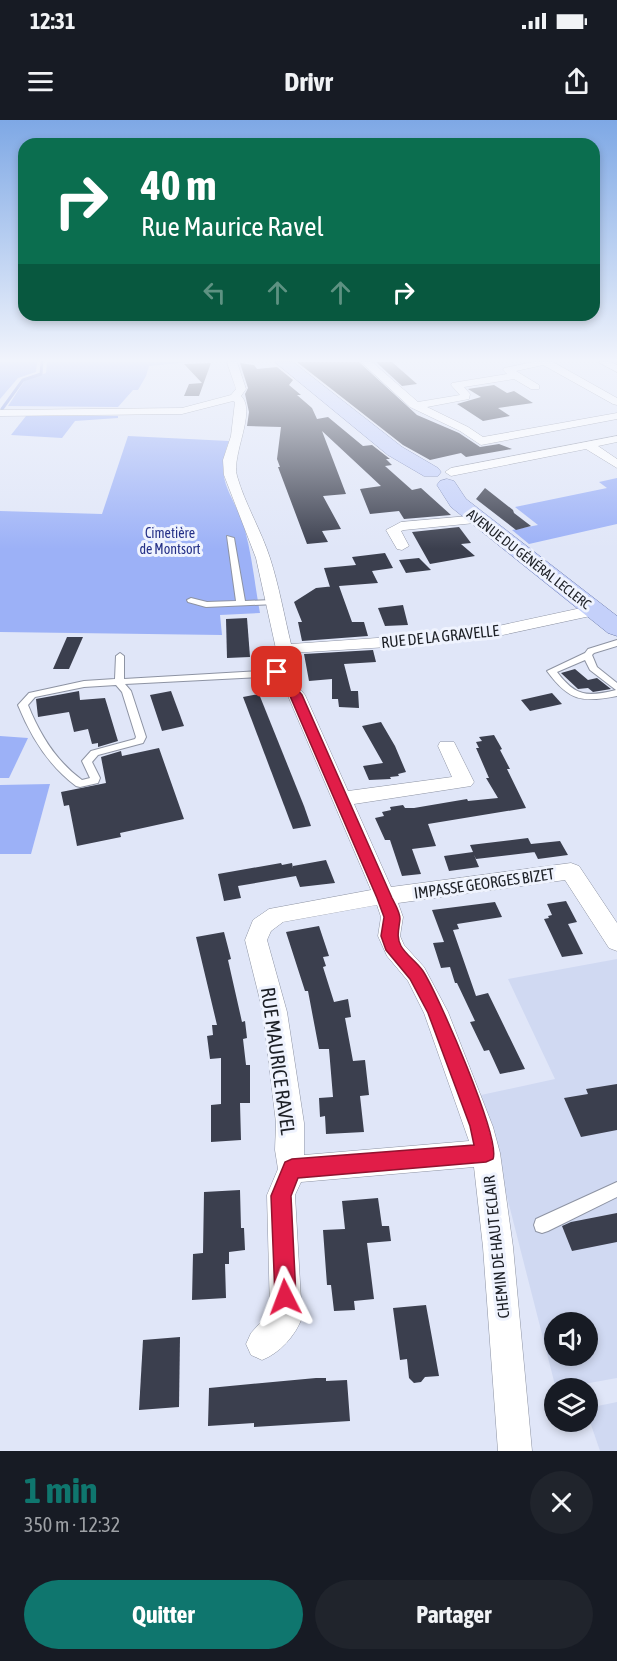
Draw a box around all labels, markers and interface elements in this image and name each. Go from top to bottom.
text: 12:31 [30,8,75,34]
icon: menu [24,65,57,98]
icon: share [560,65,593,98]
text: Drivr [284,66,333,97]
text: 40 m [141,161,216,209]
icon: right [42,162,120,240]
text: Rue Maurice Ravel [141,211,324,242]
icon: left [198,276,231,309]
icon: ahead [261,276,294,309]
icon: ahead [324,276,357,309]
icon: right [387,276,420,309]
street label: AVENUE DU GÉNÉRAL LECLERC [464,506,595,613]
park label: Cimetière de Montsort [139,525,201,557]
street label: RUE DE LA GRAVELLE [380,621,500,651]
pin [251,646,302,697]
icon: arrive [260,655,293,688]
street label: IMPASSE GEORGES BIZET [413,864,555,902]
street label: RUE MAURICE RAVEL [257,986,300,1136]
street label: CHEMIN DE HAUT ECLAIR [480,1175,512,1319]
position arrow [253,1265,317,1329]
map controls [544,1312,598,1432]
button: sound [544,1312,598,1366]
button: layers [544,1378,598,1432]
text: 1 min [24,1469,98,1511]
button: close [530,1471,593,1534]
text: 350 m · 12:32 [24,1513,120,1536]
button: Quitter [24,1580,303,1649]
button: Partager [315,1580,593,1649]

